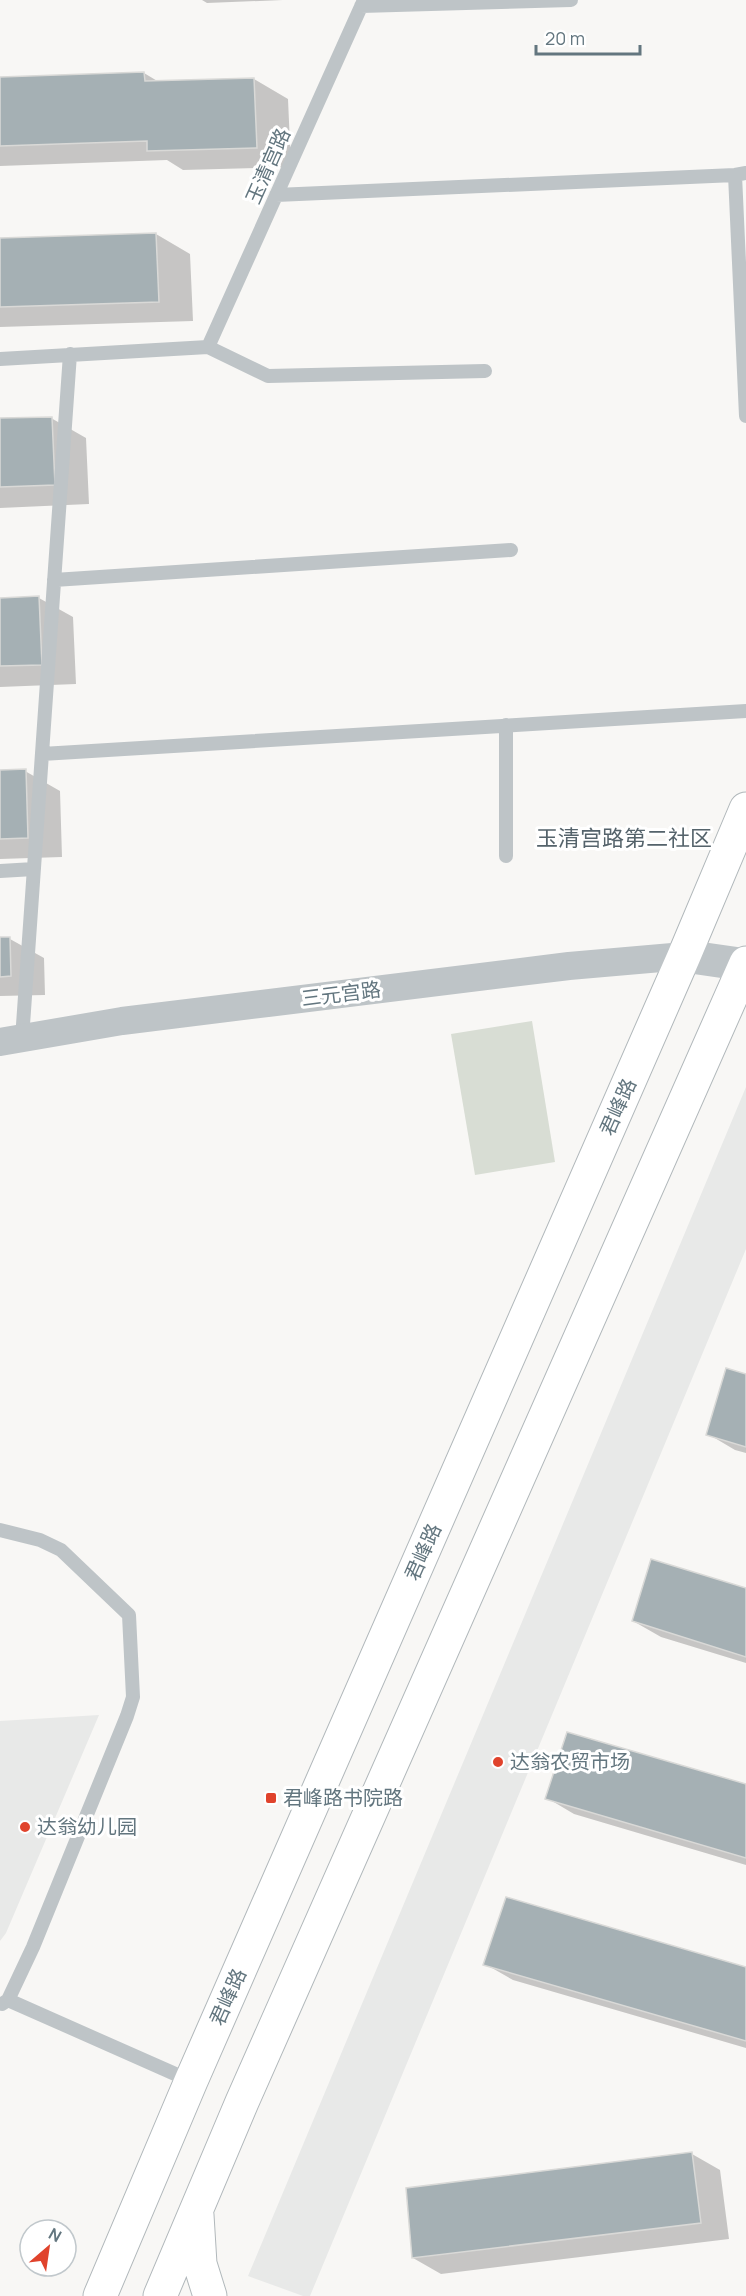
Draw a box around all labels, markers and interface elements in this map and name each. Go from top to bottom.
scale bar [536,18,640,56]
text: 20 m [545,26,585,50]
street label: 玉清宫路 [239,124,296,208]
district label: 玉清宫路第二社区 [536,823,712,853]
street label: 三元宫路 [300,975,382,1012]
street label: 君峰路 [593,1074,642,1140]
street label: 君峰路 [398,1519,447,1585]
place label: 达翁农贸市场 [510,1748,630,1775]
marker: 达翁农贸市场 [491,1755,505,1769]
place label: 君峰路书院路 [283,1784,403,1811]
marker: 君峰路书院路 [264,1791,278,1805]
place label: 达翁幼儿园 [37,1813,137,1840]
marker: 达翁幼儿园 [18,1820,32,1834]
street label: 君峰路 [203,1964,252,2030]
north arrow [18,2218,78,2278]
text: N [45,2222,66,2247]

